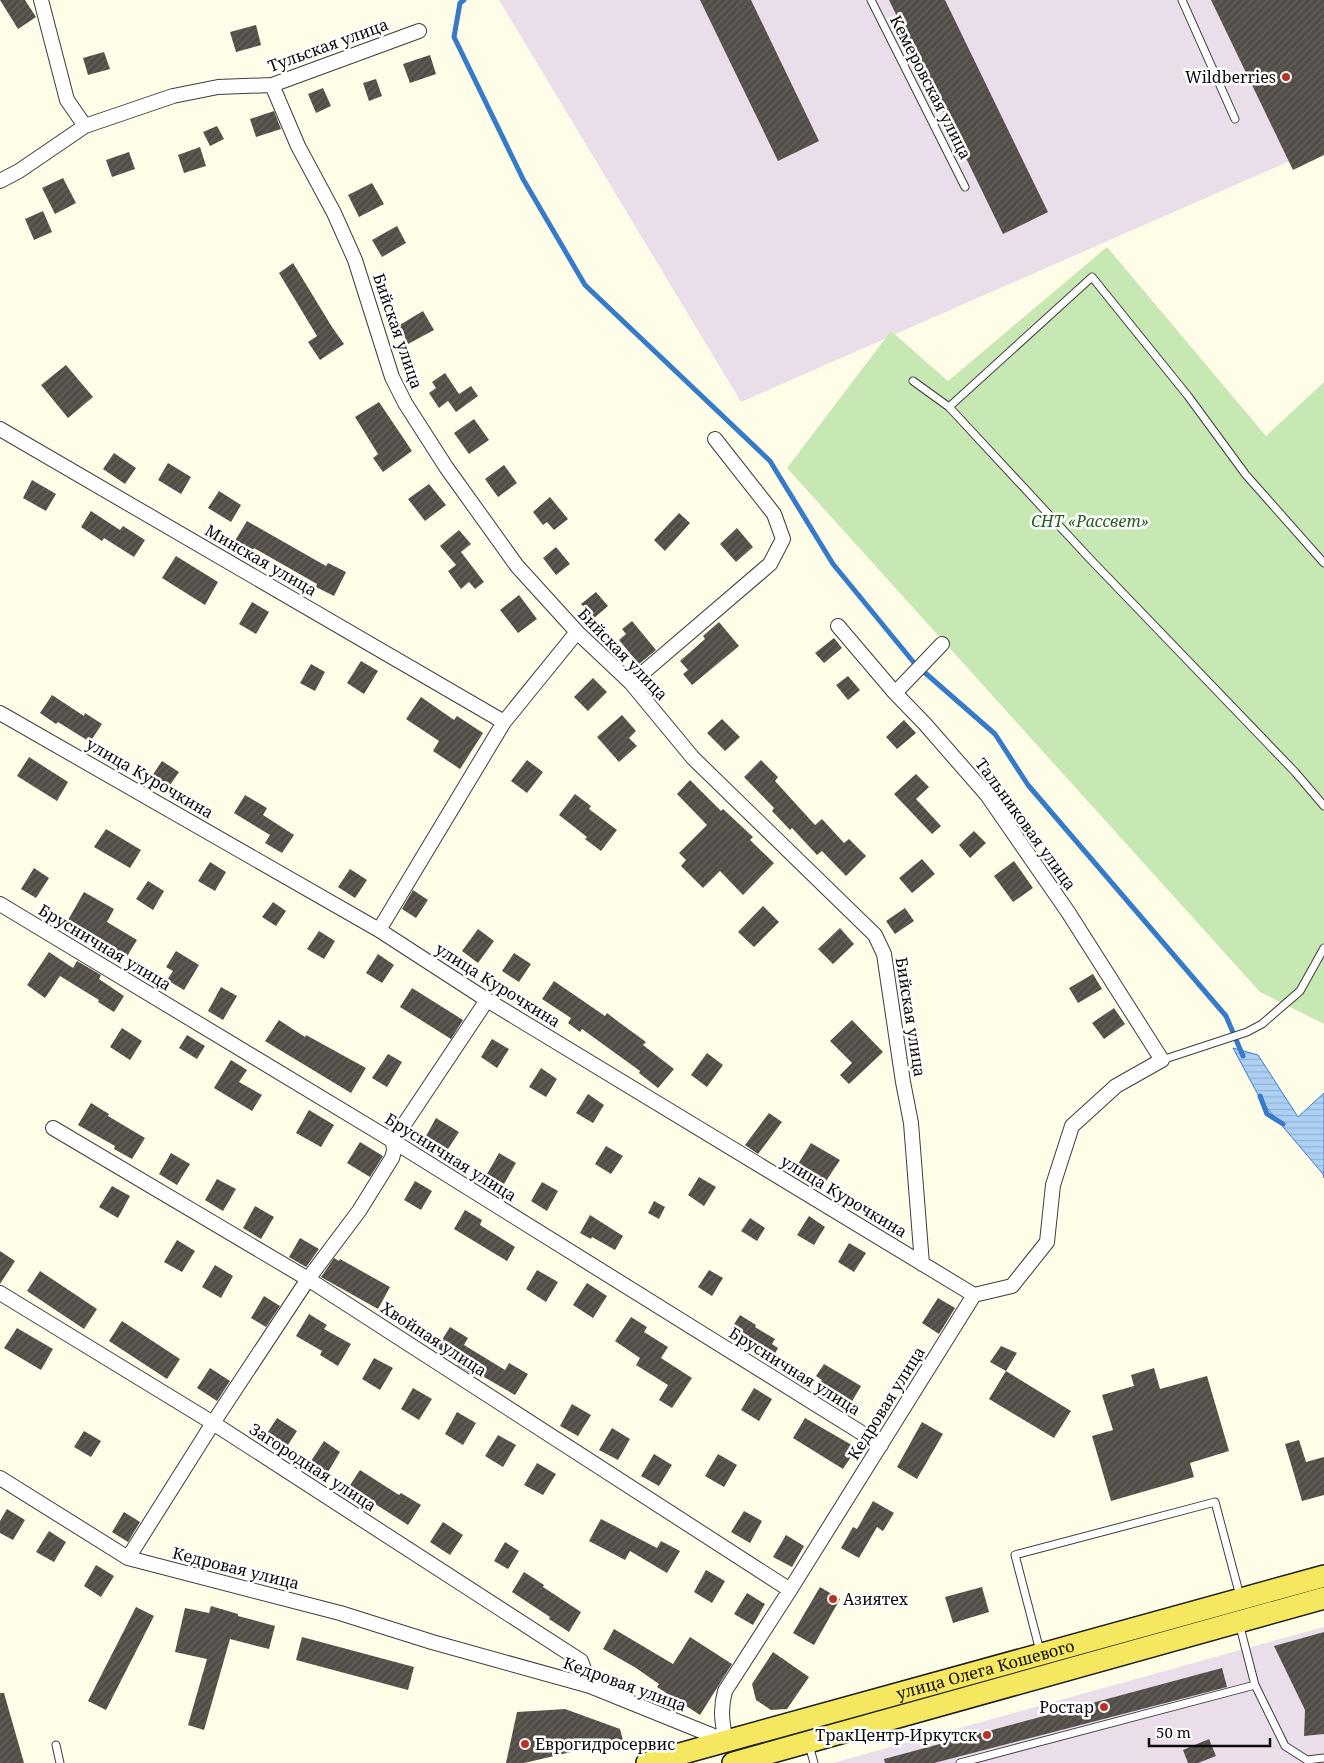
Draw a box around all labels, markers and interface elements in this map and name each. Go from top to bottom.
street label: Кемеровская улица [885,11,977,163]
street label: Тульская улица [265,13,391,77]
place label: Wildberries [1185,66,1276,88]
marker: Wildberries [1280,71,1292,83]
street label: Бийская улица [368,270,428,392]
park label: СНТ «Рассвет» [1031,510,1149,532]
street label: Минская улица [201,519,321,601]
street label: Бийская улица [573,603,673,705]
street label: улица Курочкина [82,733,218,823]
street label: Тальниковая улица [971,753,1081,895]
street label: Брусничная улица [34,899,176,995]
street label: улица Курочкина [431,938,565,1032]
street label: Бийская улица [891,956,931,1078]
street label: Брусничная улица [381,1108,521,1206]
street label: улица Курочкина [777,1150,911,1242]
street label: Хвойная улица [377,1297,491,1381]
street label: Брусничная улица [725,1322,865,1420]
street label: Кедровая улица [842,1342,930,1464]
street label: Загородная улица [245,1418,381,1516]
street label: Кедровая улица [170,1542,302,1594]
place label: Азиятех [843,1588,909,1610]
marker: Азиятех [827,1593,839,1605]
street label: улица Олега Кошевого [894,1634,1077,1705]
street label: Кедровая улица [560,1651,690,1717]
place label: Ростар [1039,1696,1094,1718]
marker: Ростар [1098,1701,1110,1713]
scale bar [1149,1716,1270,1748]
text: 50 m [1156,1722,1191,1742]
place label: ТракЦентр-Иркутск [815,1724,978,1746]
marker: ТракЦентр-Иркутск [981,1729,993,1741]
place label: Еврогидросервис [535,1733,675,1755]
marker: Еврогидросервис [519,1738,531,1750]

